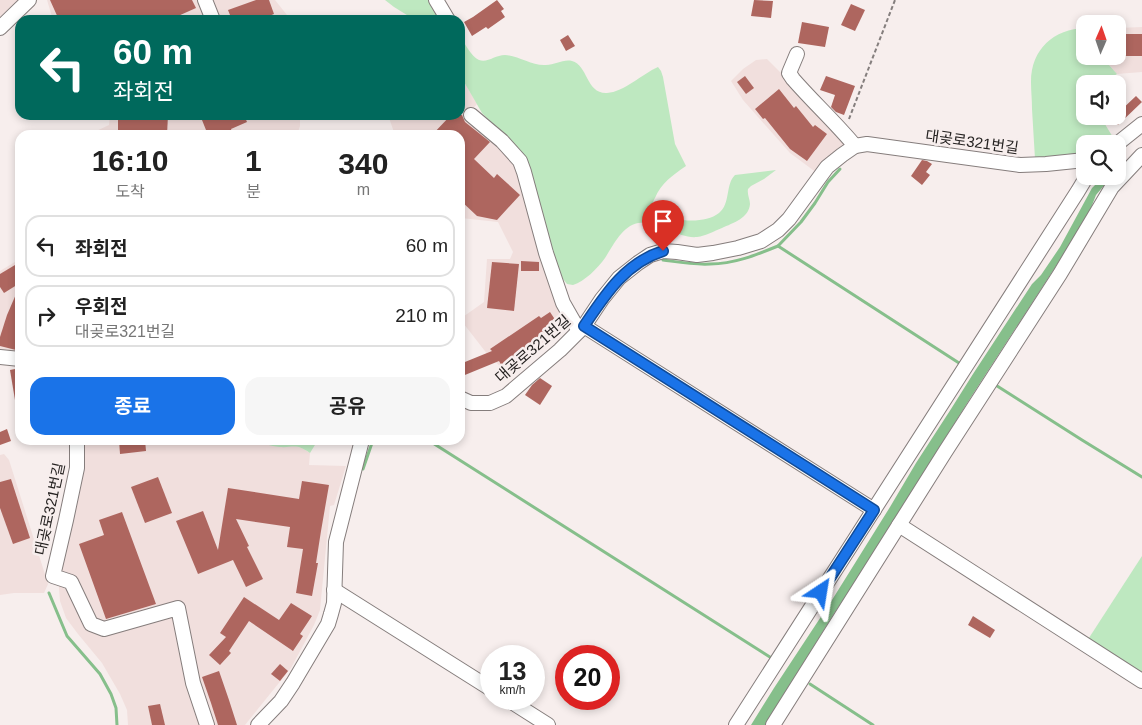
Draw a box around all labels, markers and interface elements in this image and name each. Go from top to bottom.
north arrow [1076,15,1126,65]
map controls [1076,15,1126,185]
text: 60 m [113,32,193,71]
icon: left [30,35,95,100]
button: sound [1076,75,1126,125]
text: 좌회전 [113,79,174,104]
street label: 대곶로321번길 [924,127,1020,156]
button: search [1076,135,1126,185]
text: 16:10 [92,144,168,177]
text: 1 [245,144,262,177]
text: 340 [338,147,388,180]
text: m [357,181,370,198]
text: 도착 [115,183,145,200]
text: 분 [246,183,261,200]
pin [642,200,684,251]
icon: arrive [649,207,677,235]
icon: left [32,232,60,260]
text: 60 m [406,235,448,256]
text: 좌회전 [75,238,127,259]
text: 우회전 [75,296,127,317]
icon: right [32,302,60,330]
text: 210 m [395,305,448,326]
street label: 대곶로321번길 [492,311,574,386]
text: 대곶로321번길 [75,323,175,340]
button: 종료 [30,377,235,435]
button: 공유 [245,377,450,435]
street label: 대곶로321번길 [31,461,68,557]
position arrow [794,565,846,617]
speed limit sign: 20 [555,645,620,710]
text: 13 [499,657,526,685]
text: km/h [499,683,526,697]

